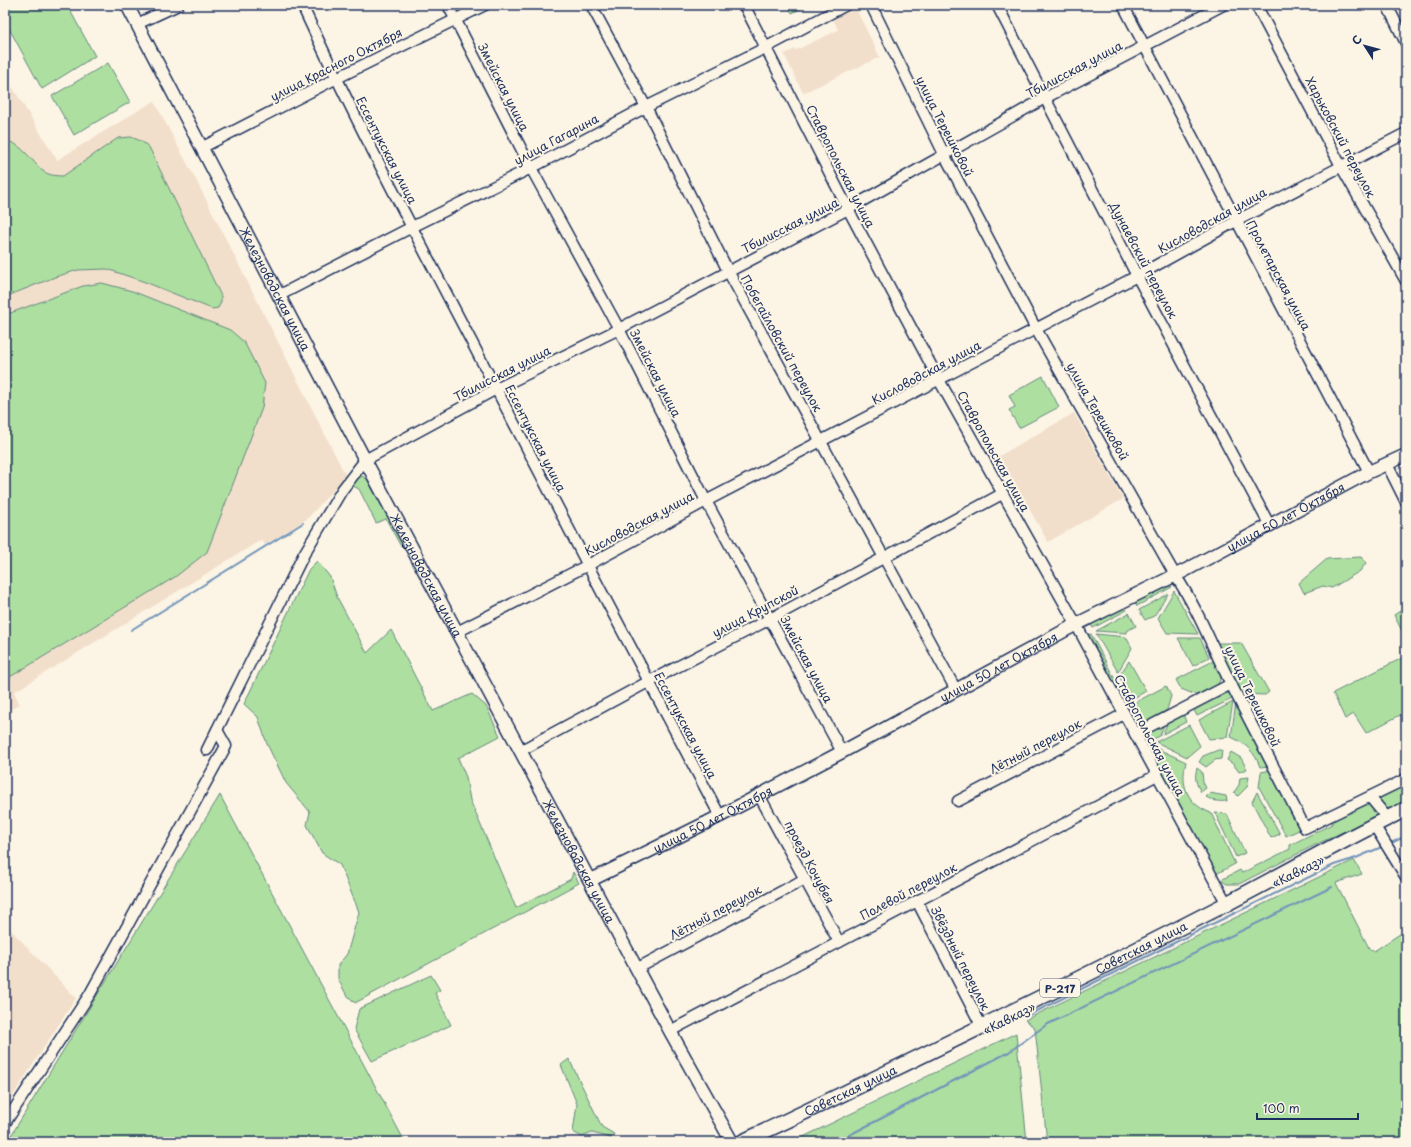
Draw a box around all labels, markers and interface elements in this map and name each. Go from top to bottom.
street label: улица Красного Октября [267,23,405,105]
north arrow [1345,26,1385,66]
text: С [1347,31,1366,48]
street label: Тбилисская улица [1023,36,1126,102]
street label: Змейская улица [474,40,534,135]
street label: улица Терешковой [912,73,978,179]
street label: Харьковский переулок [1302,73,1381,201]
street label: Ессентукская улица [352,93,422,207]
street label: Ставропольская улица [802,101,880,231]
street label: улица Гагарина [510,109,602,169]
street label: Кисловодская улица [1155,182,1270,257]
street label: Тбилисская улица [738,193,842,257]
street label: Дунаевский переулок [1105,198,1183,322]
street label: Пролетарская улица [1242,217,1316,334]
street label: Железноводская улица [235,223,315,354]
street label: Побегайловский переулок [737,271,828,415]
street label: Змейская улица [626,326,686,421]
street label: Кисловодская улица [868,335,984,408]
street label: Тбилисская улица [450,341,554,405]
street label: улица Терешковой [1063,359,1133,463]
street label: Ессентукская улица [501,381,571,495]
street label: Ставропольская улица [953,387,1035,515]
street label: улица 50 лет Октября [1223,478,1348,556]
street label: Кисловодская улица [581,486,697,559]
street label: Железноводская улица [386,510,467,641]
street label: улица Крупской [709,581,801,641]
street label: Змейская улица [776,612,838,706]
street label: улица 50 лет Октября [936,627,1061,706]
street label: улица Терешковой [1221,642,1285,750]
street label: Ессентукская улица [650,669,722,782]
street label: Ставропольская улица [1110,671,1190,800]
street label: Лётный переулок [986,714,1085,778]
street label: улица 50 лет Октября [650,781,775,857]
street label: Железноводская улица [539,796,620,926]
street label: проезд Кочубея [781,817,839,907]
street label: «Кавказ» [1269,850,1327,892]
street label: Полевой переулок [856,857,960,924]
street label: Лётный переулок [666,880,765,944]
street label: Звёздный переулок [927,903,995,1014]
street label: Советская улица [1092,916,1190,978]
road number: Р-217 [1040,979,1080,997]
street label: «Кавказ» [980,997,1038,1039]
street label: Советская улица [801,1060,900,1120]
scale bar [1257,1095,1358,1121]
text: 100 m [1263,1099,1300,1117]

